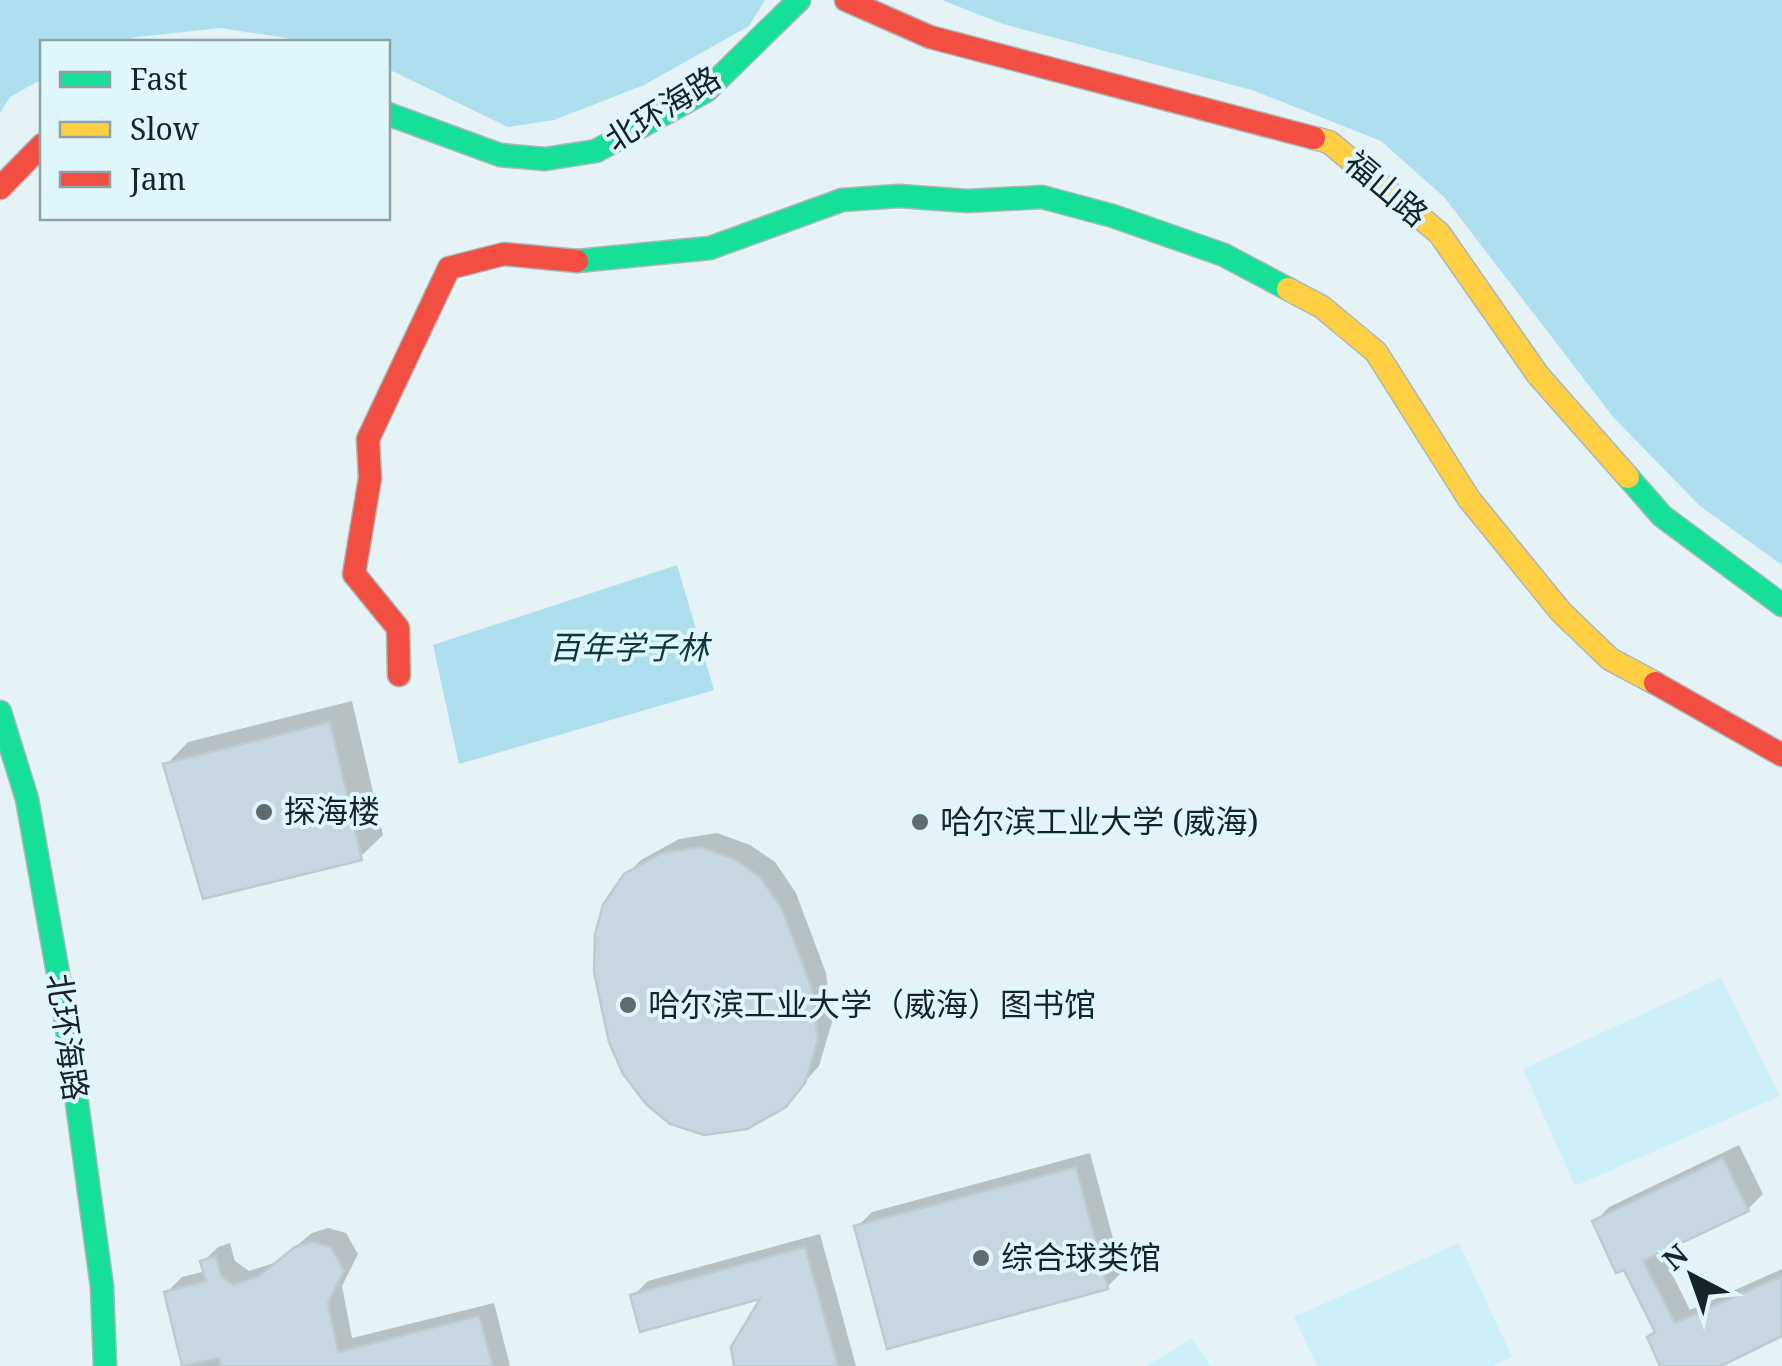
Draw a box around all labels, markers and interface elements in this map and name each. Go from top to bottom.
legend [40,40,390,220]
street label: 北环海路 [597,56,728,160]
text: Fast [130,58,187,99]
text: Slow [130,108,199,149]
street label: 福山路 [1336,141,1438,235]
text: Jam [129,158,186,199]
park label: 百年学子林 [549,625,713,668]
place label: 探海楼 [284,789,380,832]
place label: 哈尔滨工业大学 (威海) [940,799,1258,842]
marker: 探海楼 [253,801,275,823]
marker: 哈尔滨工业大学 (威海) [909,811,931,833]
street label: 北环海路 [38,970,99,1103]
place label: 哈尔滨工业大学（威海）图书馆 [648,982,1096,1025]
marker: 哈尔滨工业大学（威海）图书馆 [617,994,639,1016]
north arrow [1642,1226,1742,1326]
place label: 综合球类馆 [1001,1235,1161,1278]
text: N [1654,1235,1696,1278]
marker: 综合球类馆 [970,1247,992,1269]

